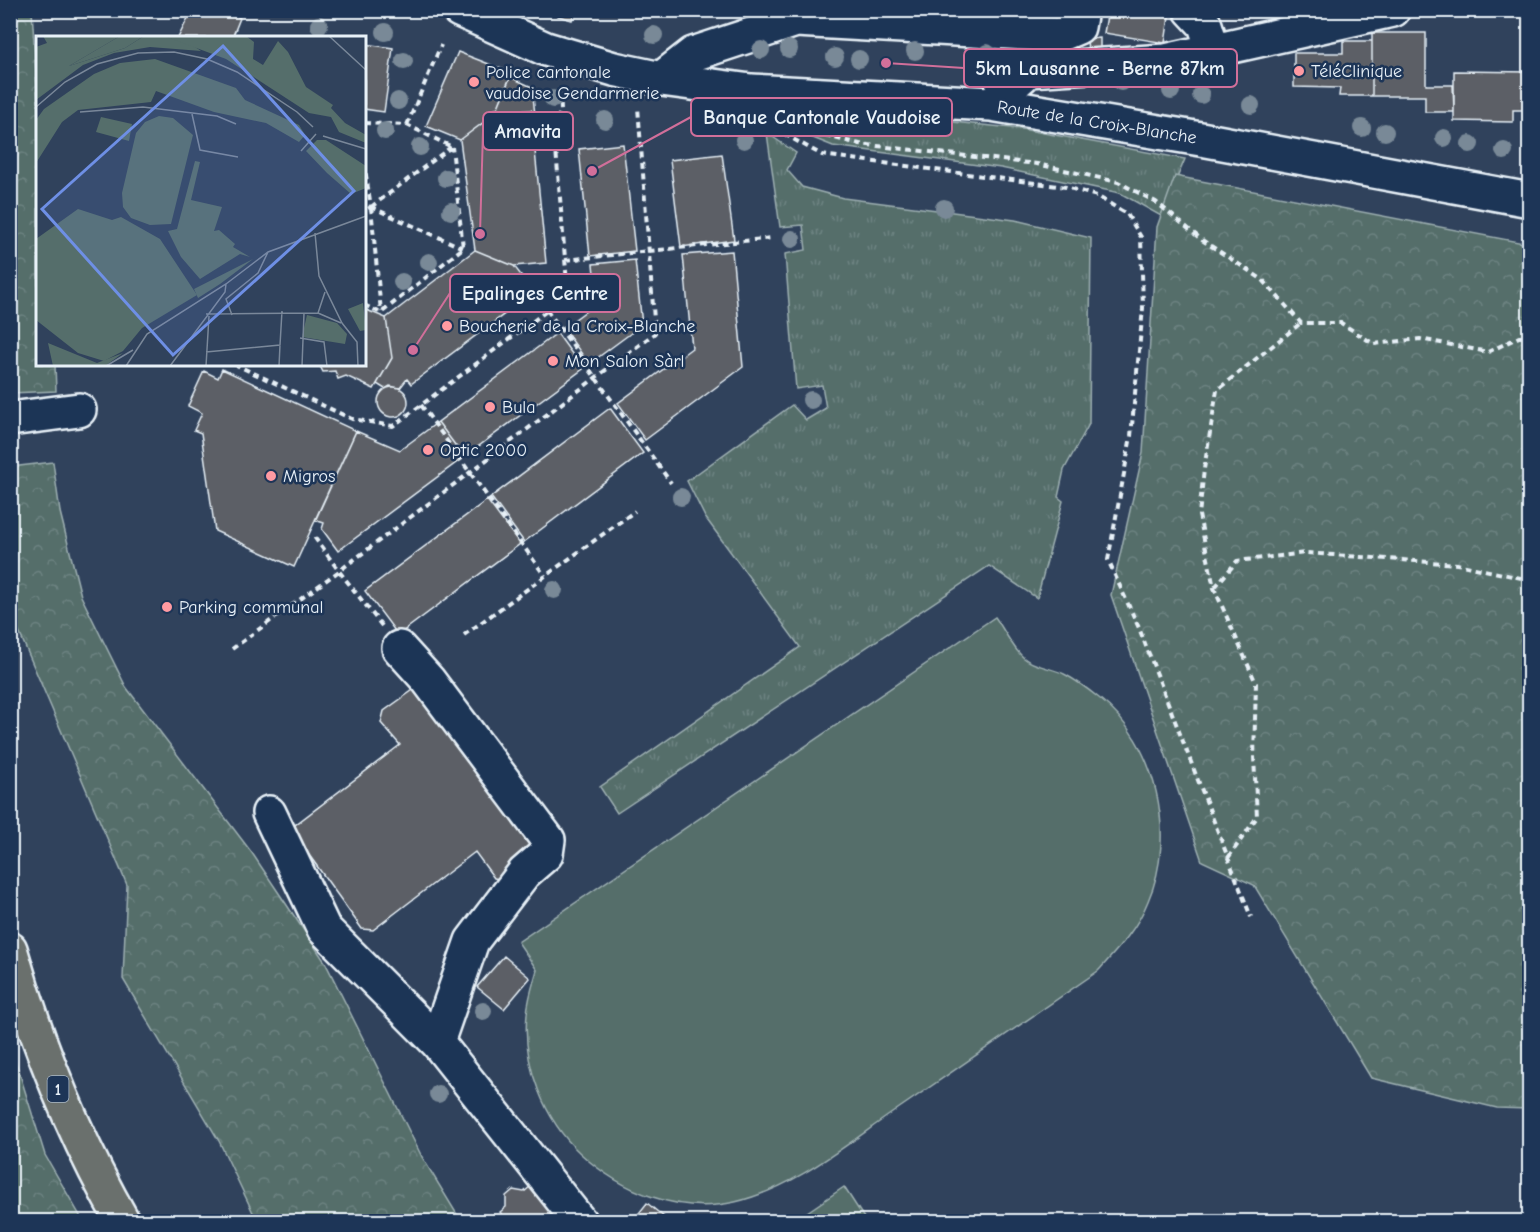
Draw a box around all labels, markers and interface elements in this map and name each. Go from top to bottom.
inset map [36,36,366,366]
callout: 5km Lausanne - Berne 87km [964,49,1237,87]
text: 5km Lausanne - Berne 87km [975,57,1225,80]
place label: TéléClinique [1311,61,1402,82]
place label: Police cantonale vaudoise Gendarmerie [485,62,659,104]
marker: TéléClinique [1292,64,1306,78]
marker: Police cantonale vaudoise Gendarmerie [467,75,481,89]
street label: Route de la Croix-Blanche [996,96,1198,149]
callout: Banque Cantonale Vaudoise [691,98,952,136]
text: Banque Cantonale Vaudoise [703,106,941,129]
callout: Amavita [483,112,573,150]
text: Amavita [495,120,561,143]
callout: Epalinges Centre [450,274,620,312]
text: Epalinges Centre [462,282,608,305]
place label: Boucherie de la Croix-Blanche [459,316,695,337]
marker: Boucherie de la Croix-Blanche [440,319,454,333]
place label: Mon Salon Sàrl [565,351,685,372]
marker: Mon Salon Sàrl [546,354,560,368]
place label: Bula [502,397,536,418]
marker: Bula [483,400,497,414]
place label: Optic 2000 [440,440,527,461]
marker: Optic 2000 [421,443,435,457]
place label: Migros [283,466,335,487]
marker: Migros [264,469,278,483]
place label: Parking communal [179,597,323,618]
marker: Parking communal [160,600,174,614]
road number: 1 [48,1076,68,1102]

